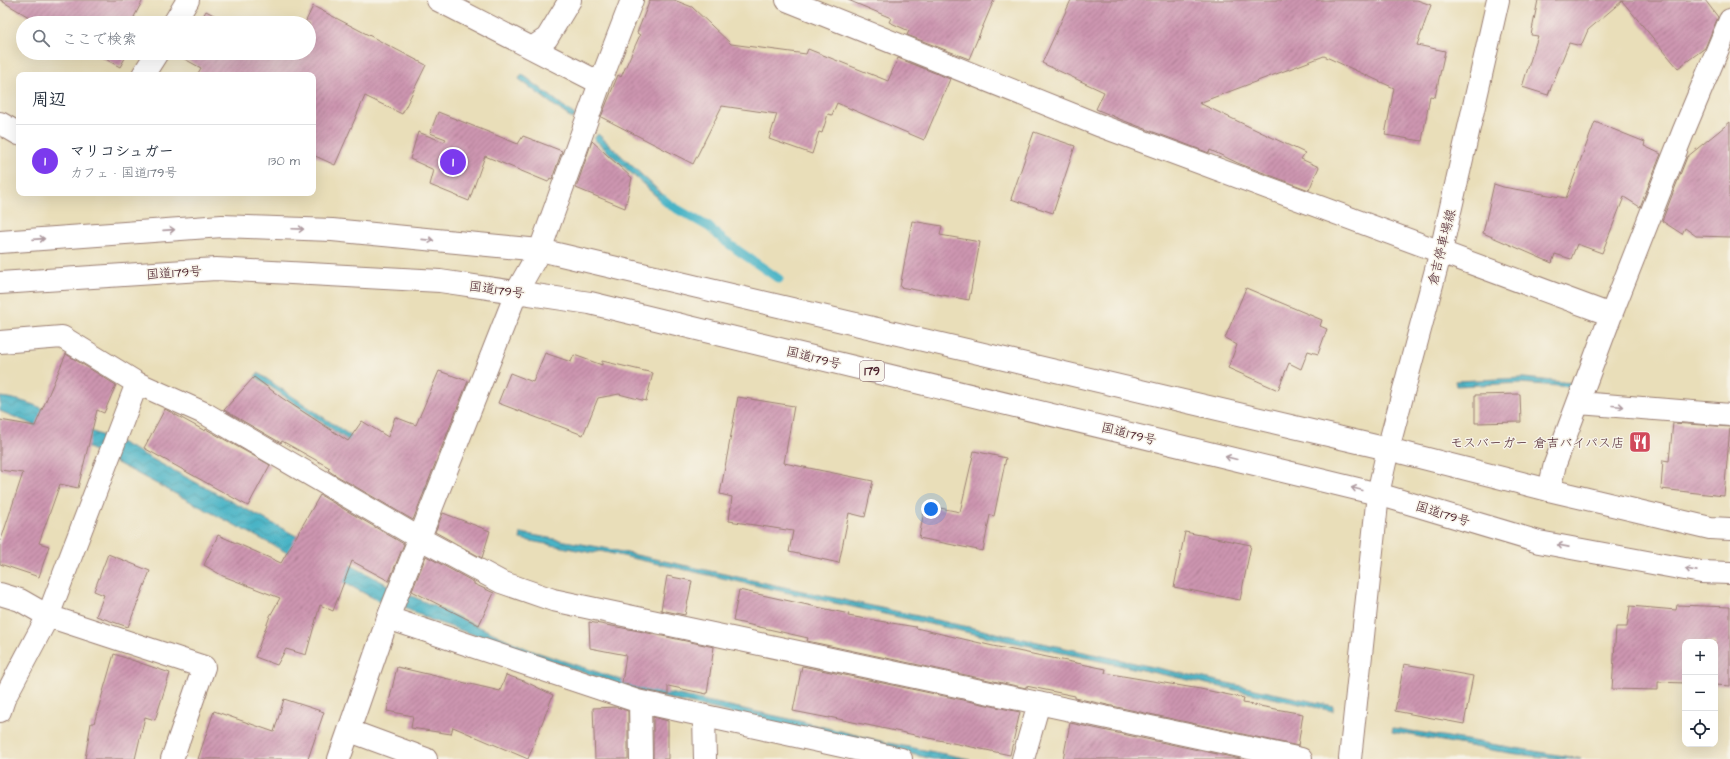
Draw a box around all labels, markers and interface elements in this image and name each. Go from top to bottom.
search box [16,16,316,60]
icon: search [30,27,52,49]
text: ここで検索 [62,29,137,50]
text: 周辺 [32,88,66,112]
text: マリコシュガー [70,141,174,162]
pin: 1 [440,147,466,177]
text: 1 [44,152,46,170]
text: 130 m [268,152,300,170]
text: カフェ · 国道179号 [70,164,177,182]
street label: 倉吉停車場線 [1424,206,1460,287]
one-way arrow [291,225,304,233]
one-way arrow [162,227,175,234]
one-way arrow [32,235,45,243]
one-way arrow [421,236,434,243]
street label: 国道179号 [145,262,203,284]
street label: 国道179号 [468,277,526,303]
street label: 国道179号 [784,342,843,373]
road number: 179 [860,361,884,381]
one-way arrow [1611,403,1624,410]
street label: 国道179号 [1099,418,1158,449]
restaurant icon: モスバーガー 倉吉バイパス店 [1627,429,1653,455]
place label: モスバーガー 倉吉バイパス店 [1450,434,1624,452]
one-way arrow [1225,454,1238,462]
one-way arrow [1351,484,1364,492]
street label: 国道179号 [1413,497,1472,531]
your location [921,499,941,519]
one-way arrow [1557,542,1570,550]
one-way arrow [1685,566,1698,574]
map controls [1682,639,1718,747]
button: + [1682,639,1718,675]
button: − [1682,675,1718,711]
button: locate [1682,711,1718,747]

